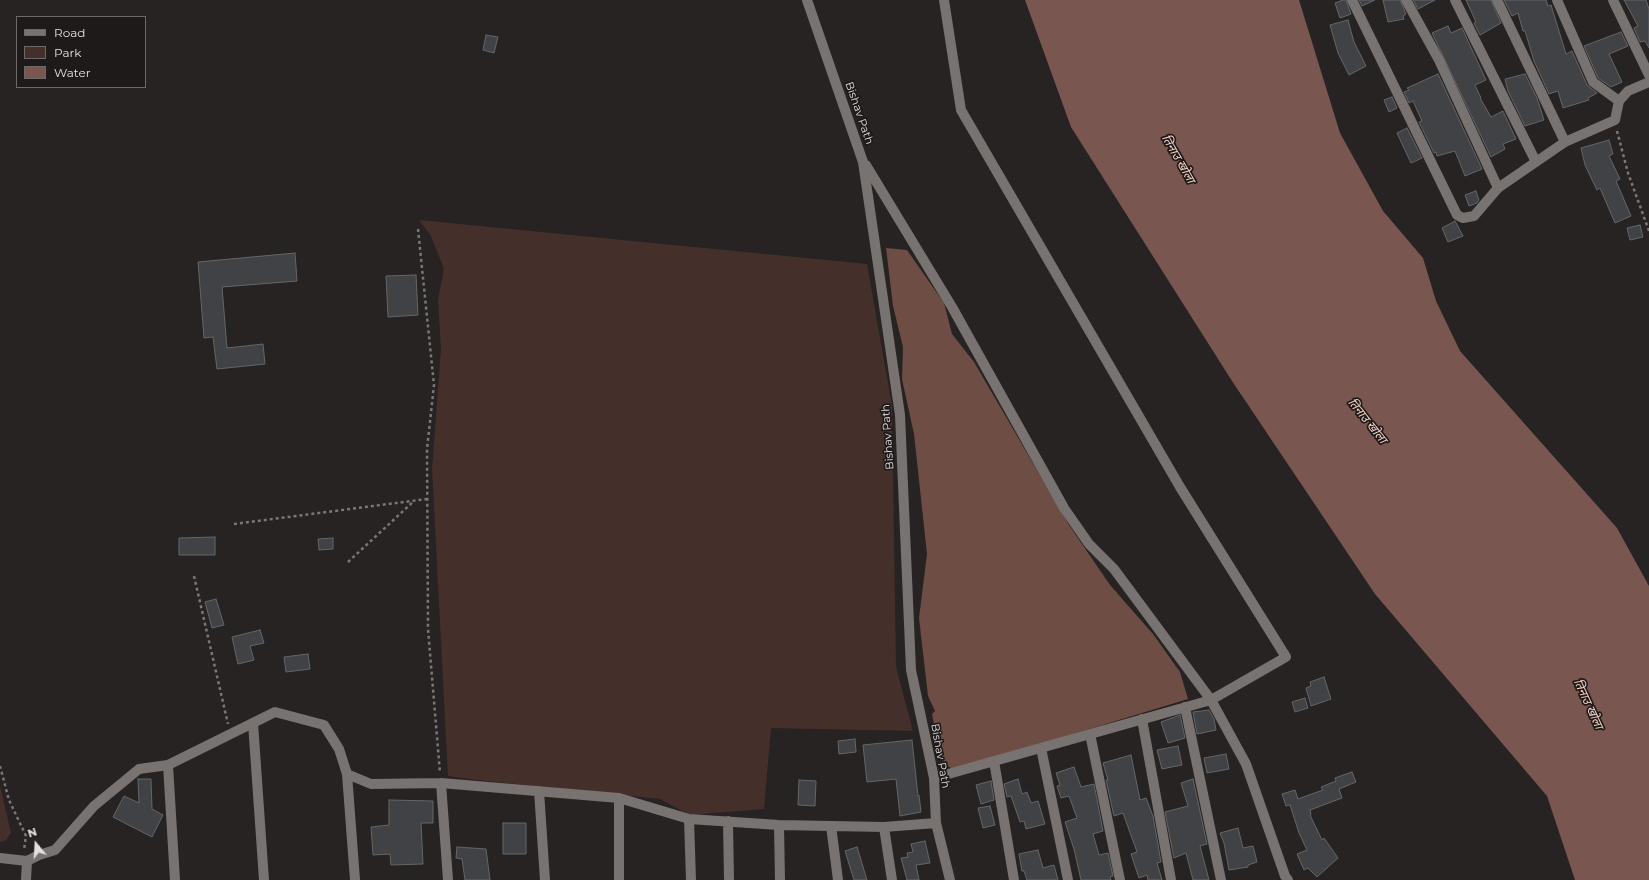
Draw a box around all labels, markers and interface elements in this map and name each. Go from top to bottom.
legend [16,16,146,88]
text: Road [54,25,85,40]
text: Park [54,45,81,60]
text: Water [54,65,90,80]
street label: Bishav Path [842,80,876,146]
water label: तिनाउ खोला [1158,132,1198,186]
water label: तिनाउ खोला [1345,396,1389,446]
street label: Bishav Path [879,404,897,470]
water label: तिनाउ खोला [1570,677,1606,731]
street label: Bishav Path [928,723,952,789]
north arrow [16,824,56,864]
text: N [26,825,39,841]

